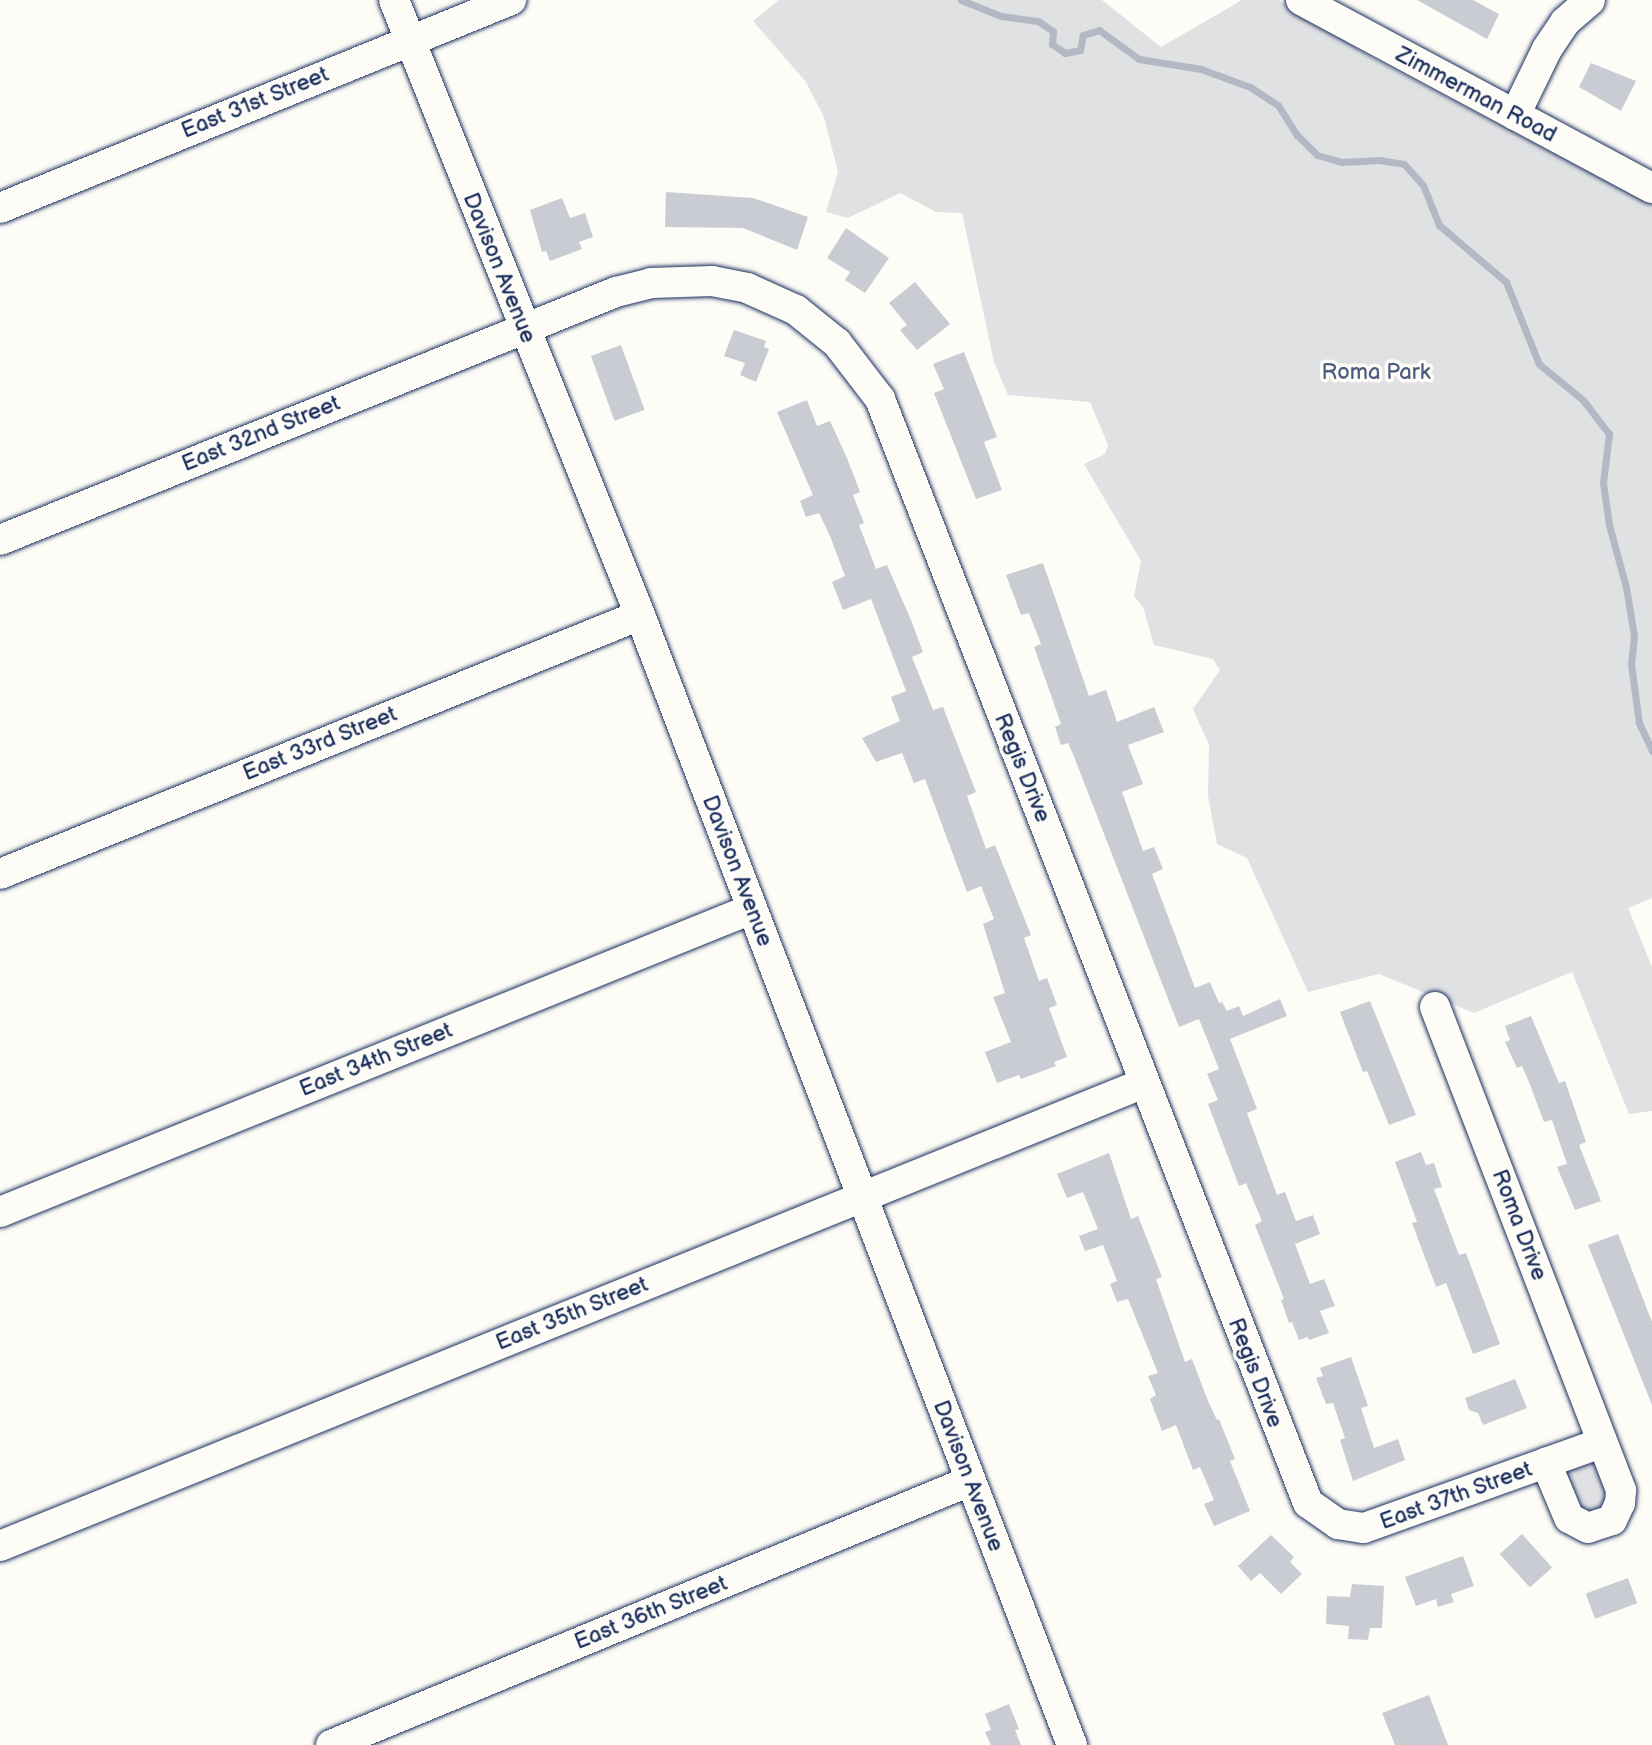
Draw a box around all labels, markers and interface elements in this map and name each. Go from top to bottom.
street label: Zimmerman Road [1391,42,1561,148]
street label: East 31st Street [177,61,333,145]
street label: Davison Avenue [457,189,541,347]
park label: Roma Park [1322,360,1430,386]
street label: East 32nd Street [178,390,344,478]
street label: East 33rd Street [239,701,401,787]
street label: Regis Drive [988,710,1056,826]
street label: Davison Avenue [696,792,778,950]
street label: East 34th Street [296,1017,456,1103]
street label: Roma Drive [1486,1166,1552,1284]
street label: East 35th Street [492,1271,652,1357]
street label: Regis Drive [1222,1315,1288,1431]
street label: Davison Avenue [927,1397,1009,1555]
street label: East 37th Street [1376,1456,1536,1536]
street label: East 36th Street [571,1570,731,1656]

